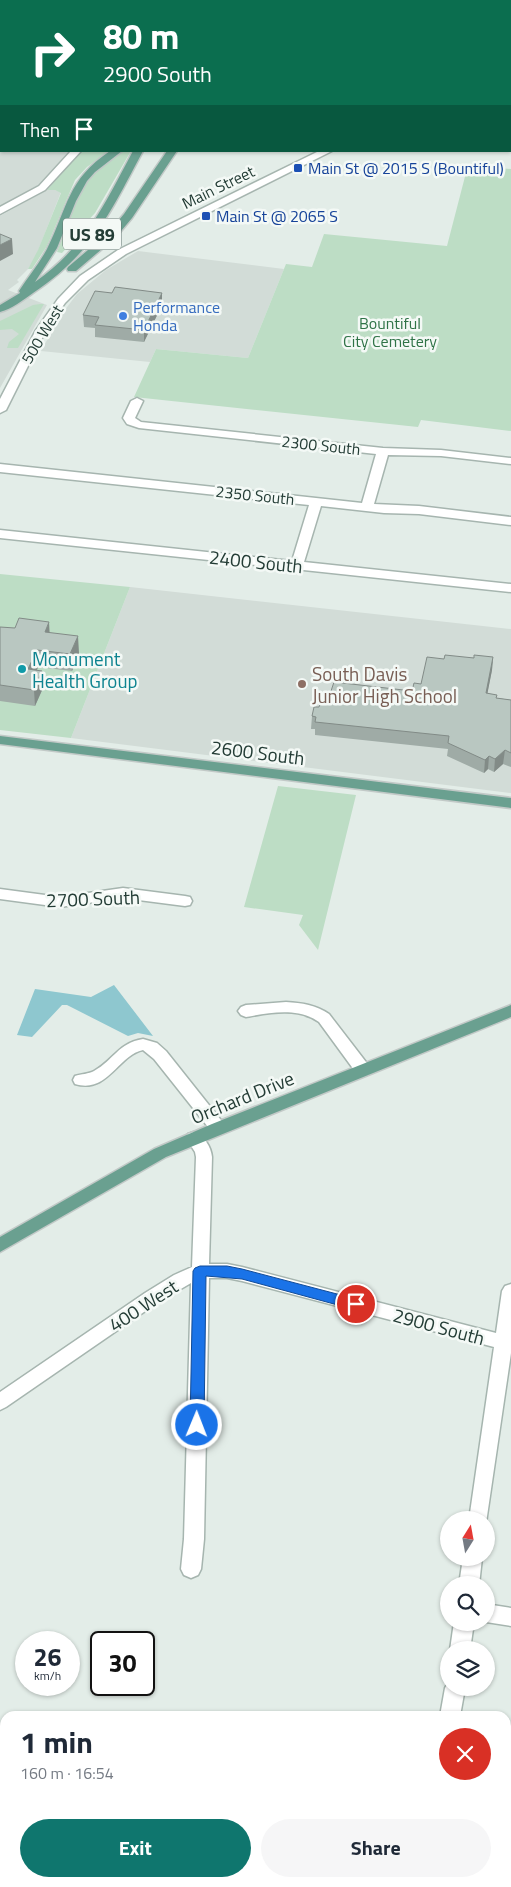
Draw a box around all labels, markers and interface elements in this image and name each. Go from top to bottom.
text: 80 m [103,9,179,63]
icon: right [20,20,85,85]
text: 2900 South [103,57,212,91]
text: Then [20,115,60,144]
icon: arrive [70,115,98,143]
place label: Main St @ 2015 S (Bountiful) [308,156,504,180]
street label: Main Street [178,159,259,215]
marker: Main St @ 2015 S (Bountiful) [292,162,304,174]
place label: Main St @ 2065 S [216,204,338,228]
marker: Main St @ 2065 S [200,210,212,222]
road number: US 89 [63,218,121,250]
place label: Performance Honda [133,295,220,337]
street label: 500 West [15,299,69,368]
marker: Performance Honda [117,310,129,322]
park label: Bountiful City Cemetery [343,311,437,353]
street label: 2300 South [280,429,362,461]
street label: 2350 South [214,479,296,511]
street label: 2400 South [208,542,304,580]
place label: Monument Health Group [32,644,138,695]
place label: South Davis Junior High School [312,659,457,710]
marker: Monument Health Group [16,663,28,675]
marker: South Davis Junior High School [296,678,308,690]
street label: 2600 South [210,732,306,772]
street label: 2700 South [45,882,141,914]
street label: Orchard Drive [186,1063,298,1131]
street label: 400 West [103,1272,184,1338]
pin [335,1283,377,1325]
icon: arrive [342,1290,370,1318]
street label: 2900 South [390,1300,488,1352]
position arrow [170,1398,222,1450]
north arrow [440,1511,495,1566]
map controls [440,1511,495,1696]
button: search [440,1576,495,1631]
speed limit sign: 30 [90,1631,155,1696]
text: 26 [33,1638,62,1676]
button: layers [440,1641,495,1696]
text: km/h [34,1666,61,1685]
text: 1 min [20,1719,93,1765]
button: close [439,1728,491,1780]
text: 160 m · 16:54 [20,1761,114,1785]
button: Exit [20,1819,251,1877]
button: Share [261,1819,491,1877]

